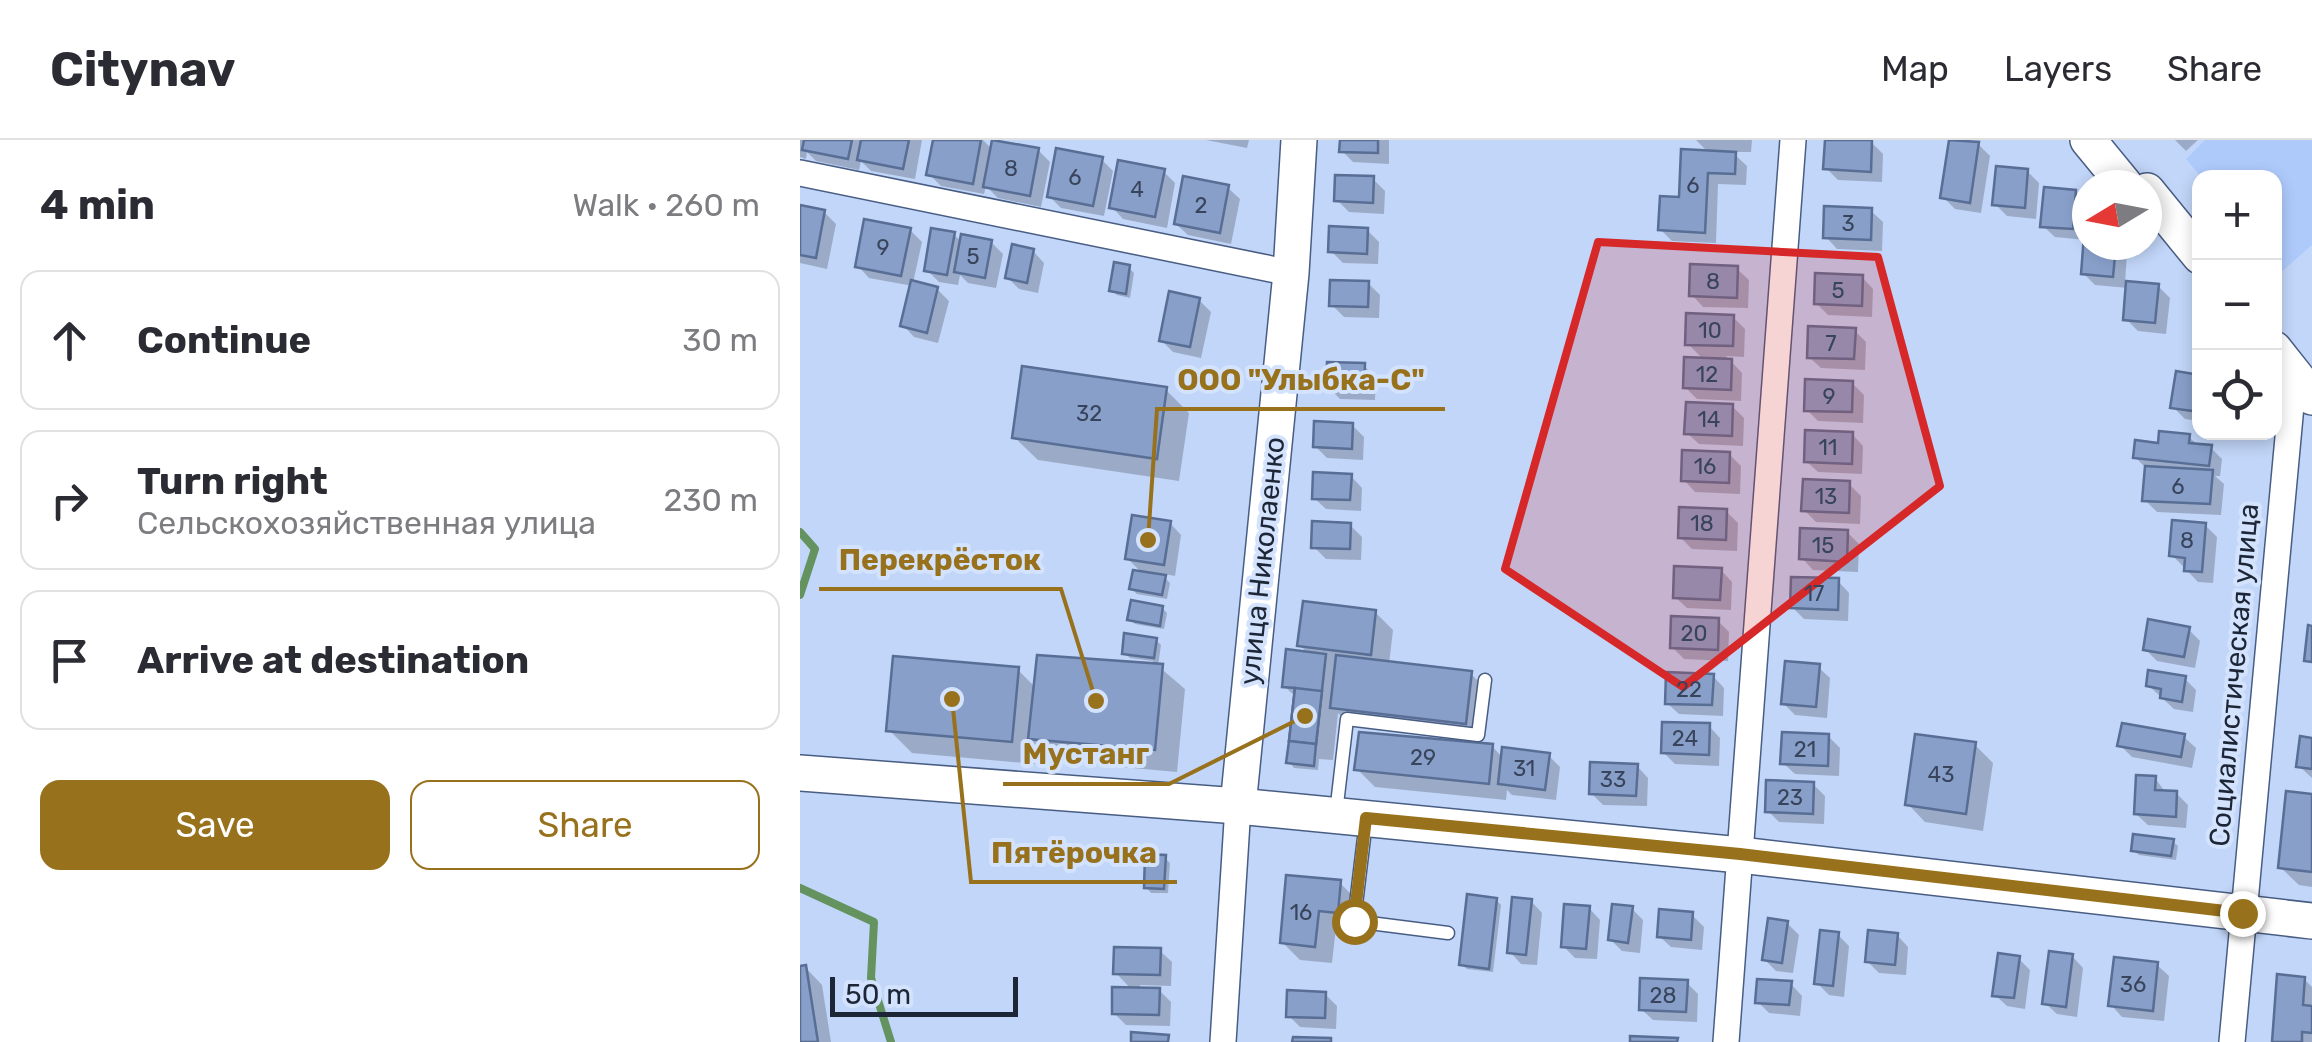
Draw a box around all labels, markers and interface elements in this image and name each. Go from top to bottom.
text: Citynav [50,41,236,98]
text: Map [1881,48,1949,90]
text: Layers [2004,48,2112,90]
text: Share [2167,48,2262,90]
house number: 8 [1004,155,1018,182]
house number: 6 [1068,164,1082,191]
north arrow [2072,170,2162,260]
map controls [2192,170,2282,440]
button: + [2192,170,2282,260]
house number: 6 [1686,172,1700,199]
house number: 4 [1130,176,1144,203]
text: 4 min [40,180,155,230]
text: Walk · 260 m [573,186,760,224]
house number: 2 [1195,192,1207,219]
house number: 3 [1841,210,1855,237]
house number: 9 [876,234,890,261]
house number: 5 [966,243,980,270]
button: − [2192,260,2282,350]
house number: 8 [1706,268,1720,295]
house number: 5 [1831,277,1845,304]
icon: ahead [42,313,97,368]
text: Continue [137,317,311,363]
house number: 10 [1698,317,1722,344]
text: 30 m [682,321,758,359]
house number: 7 [1825,330,1837,357]
callout: ООО "Улыбка-С" [1157,349,1445,409]
button: locate [2192,350,2282,440]
house number: 12 [1696,361,1718,388]
text: ООО "Улыбка-С" [1177,362,1425,398]
house number: 9 [1822,383,1836,410]
house number: 32 [1076,400,1102,427]
house number: 14 [1697,406,1721,433]
house number: 11 [1819,434,1837,461]
street label: улица Николаенко [1233,435,1291,687]
house number: 16 [1694,453,1716,480]
text: Turn right [137,458,328,504]
icon: right [42,473,97,528]
house number: 6 [2171,473,2185,500]
text: 230 m [663,481,758,519]
house number: 13 [1815,483,1837,510]
street label: Социалистическая улица [2203,502,2265,848]
text: Сельскохозяйственная улица [137,504,596,542]
house number: 18 [1690,510,1714,537]
house number: 8 [2180,527,2194,554]
callout: Перекрёсток [819,529,1061,589]
house number: 15 [1812,532,1834,559]
text: Перекрёсток [839,542,1041,578]
house number: 17 [1804,580,1824,607]
house number: 20 [1681,620,1707,647]
icon: arrive [42,633,97,688]
text: Arrive at destination [137,637,529,683]
house number: 22 [1676,676,1702,703]
callout: Мустанг [1003,724,1169,784]
house number: 24 [1672,725,1698,752]
text: Мустанг [1023,736,1150,772]
house number: 21 [1794,736,1816,763]
house number: 29 [1410,744,1436,771]
house number: 31 [1513,755,1535,782]
house number: 43 [1928,761,1954,788]
house number: 33 [1600,766,1626,793]
button: Save [40,780,390,870]
button: Share [410,780,760,870]
house number: 23 [1777,784,1803,811]
callout: Пятёрочка [971,822,1177,882]
text: Пятёрочка [991,835,1157,871]
route end [2220,891,2266,937]
house number: 16 [1290,899,1312,926]
route start [1332,899,1378,945]
house number: 36 [2120,971,2146,998]
scale bar [830,972,1018,1016]
text: 50 m [845,978,911,1011]
house number: 28 [1650,982,1676,1009]

